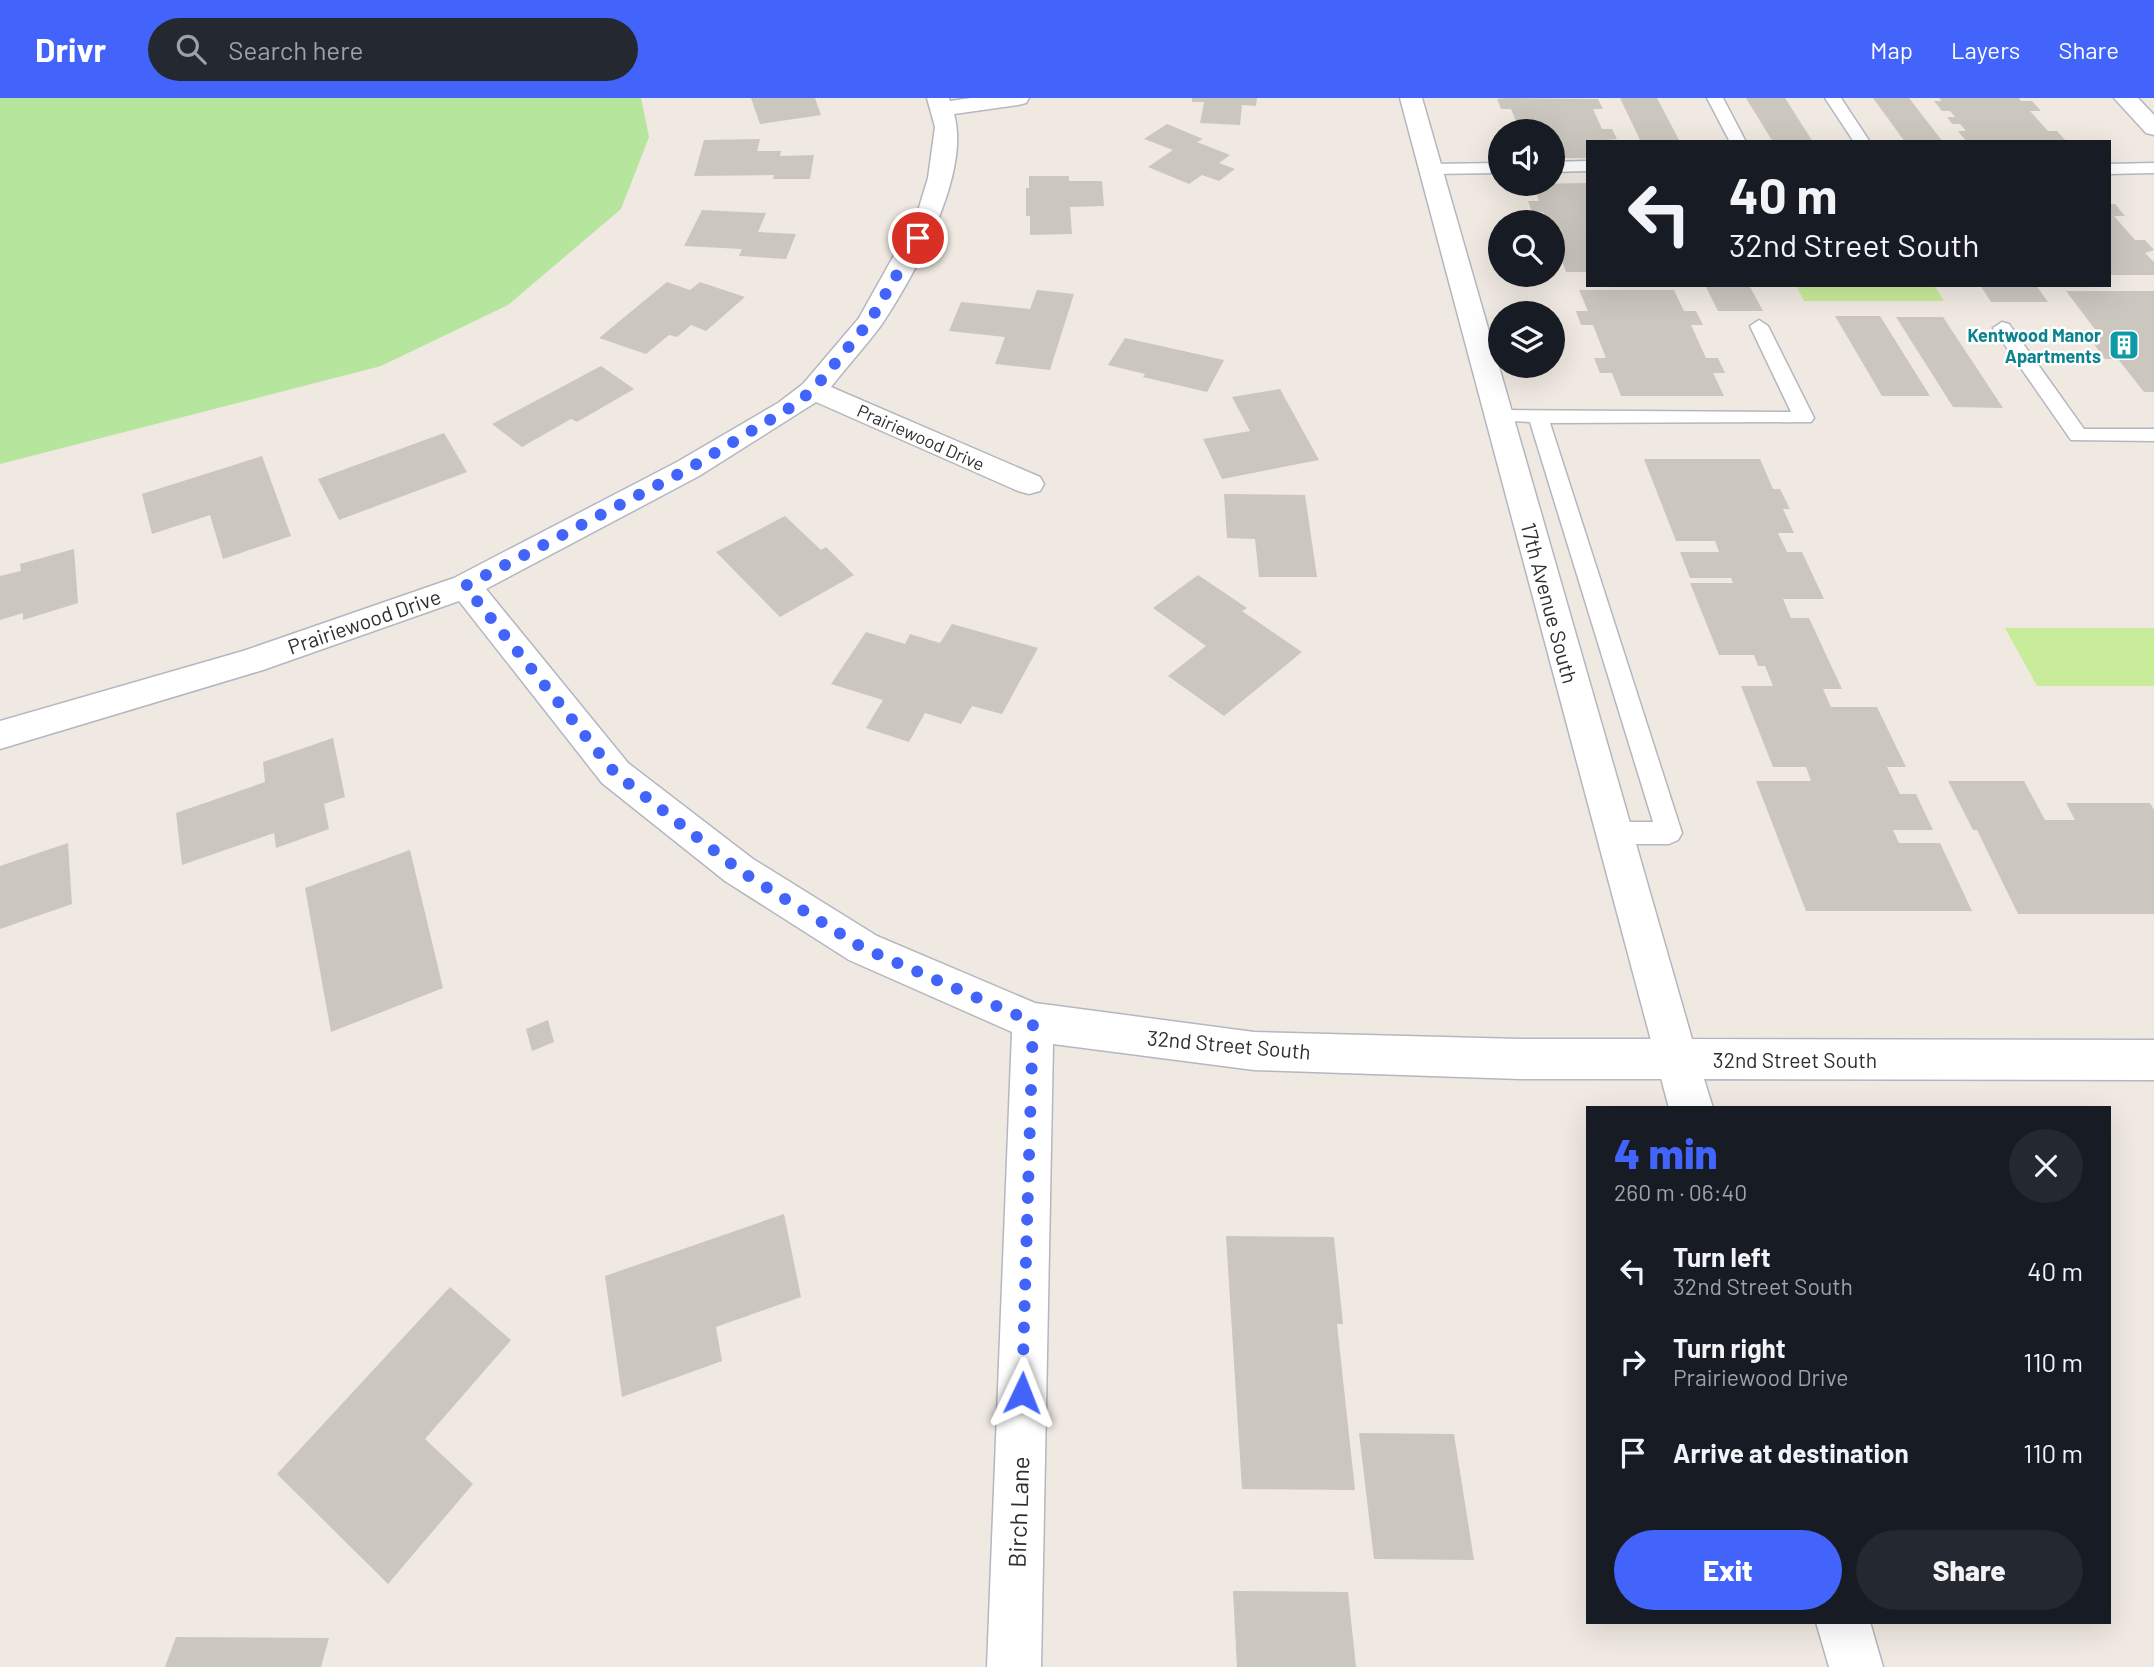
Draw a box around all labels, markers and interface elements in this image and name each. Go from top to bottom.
search box [148,18,638,81]
text: Drivr [35,29,106,69]
icon: search [172,30,210,68]
text: Search here [228,34,363,65]
text: Map [1870,35,1913,64]
text: Layers [1951,35,2020,64]
text: Share [2058,35,2119,64]
map controls [1488,119,1565,378]
button: sound [1488,119,1565,196]
text: 40 m [1729,165,1837,224]
icon: left [1614,168,1705,259]
pin [888,208,948,268]
button: search [1488,210,1565,287]
icon: arrive [899,219,937,257]
text: 32nd Street South [1729,225,1979,263]
button: layers [1488,301,1565,378]
place label: Kentwood Manor Apartments [1967,324,2101,367]
building icon: Kentwood Manor Apartments [2107,328,2141,362]
street label: Prairiewood Drive [854,399,988,475]
street label: 17th Avenue South [1517,520,1583,686]
street label: Prairiewood Drive [284,583,444,659]
street label: 32nd Street South [1146,1024,1312,1064]
street label: 32nd Street South [1713,1047,1877,1072]
text: 4 min [1614,1127,1718,1177]
button: close [2009,1129,2083,1203]
text: 260 m · 06:40 [1614,1178,1747,1206]
text: Turn left [1673,1241,1771,1272]
icon: left [1614,1252,1652,1290]
text: 40 m [2027,1255,2083,1286]
text: 32nd Street South [1673,1272,1853,1300]
text: Turn right [1673,1332,1786,1363]
icon: right [1614,1343,1652,1381]
text: 110 m [2023,1346,2083,1377]
position arrow [985,1356,1059,1430]
text: Prairiewood Drive [1673,1363,1848,1391]
icon: arrive [1614,1434,1652,1472]
text: Arrive at destination [1673,1437,1909,1468]
text: 110 m [2023,1437,2083,1468]
street label: Birch Lane [1002,1456,1034,1568]
button: Exit [1614,1530,1842,1610]
button: Share [1856,1530,2083,1610]

